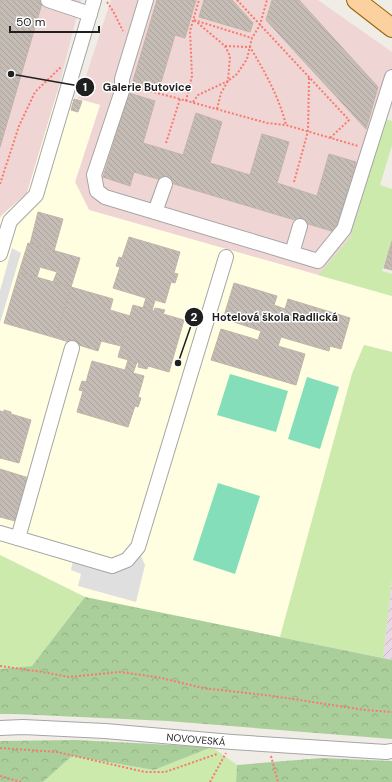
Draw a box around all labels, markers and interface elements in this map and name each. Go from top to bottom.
scale bar [10,8,99,34]
text: 50 m [16,14,45,30]
callout: Galerie Butovice [75,75,199,98]
text: 1 [83,79,87,95]
text: Galerie Butovice [103,80,192,94]
callout: Hotelová škola Radlická [184,306,346,329]
text: 2 [191,309,198,325]
text: Hotelová škola Radlická [212,310,338,324]
street label: NOVOVESKÁ [166,730,226,749]

